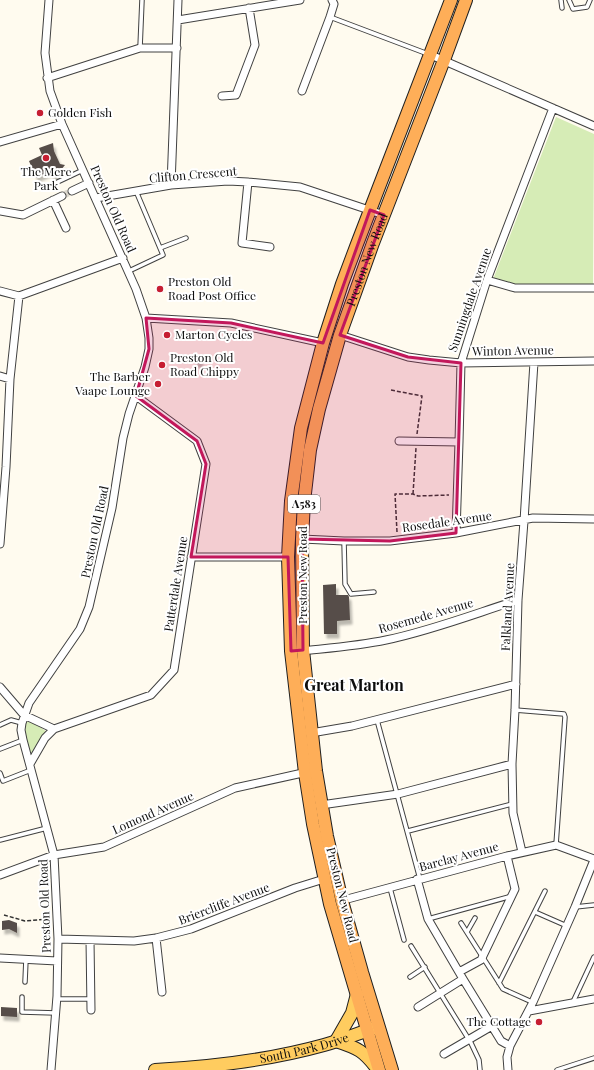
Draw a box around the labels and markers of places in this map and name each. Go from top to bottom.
place label: Golden Fish [48,104,112,120]
marker: Golden Fish [35,108,45,118]
marker: The Mere Park [41,153,51,163]
place label: The Mere Park [21,163,71,193]
place label: Preston Old Road Post Office [168,273,256,303]
marker: Preston Old Road Post Office [155,284,165,294]
place label: Marton Cycles [175,326,252,342]
marker: Marton Cycles [162,330,172,340]
place label: Preston Old Road Chippy [170,349,239,379]
marker: Preston Old Road Chippy [157,360,167,370]
place label: The Barber Vaape Lounge [74,368,151,398]
marker: The Barber Vaape Lounge [153,379,163,389]
place label: The Cottage [466,1013,531,1029]
marker: The Cottage [534,1017,544,1027]

